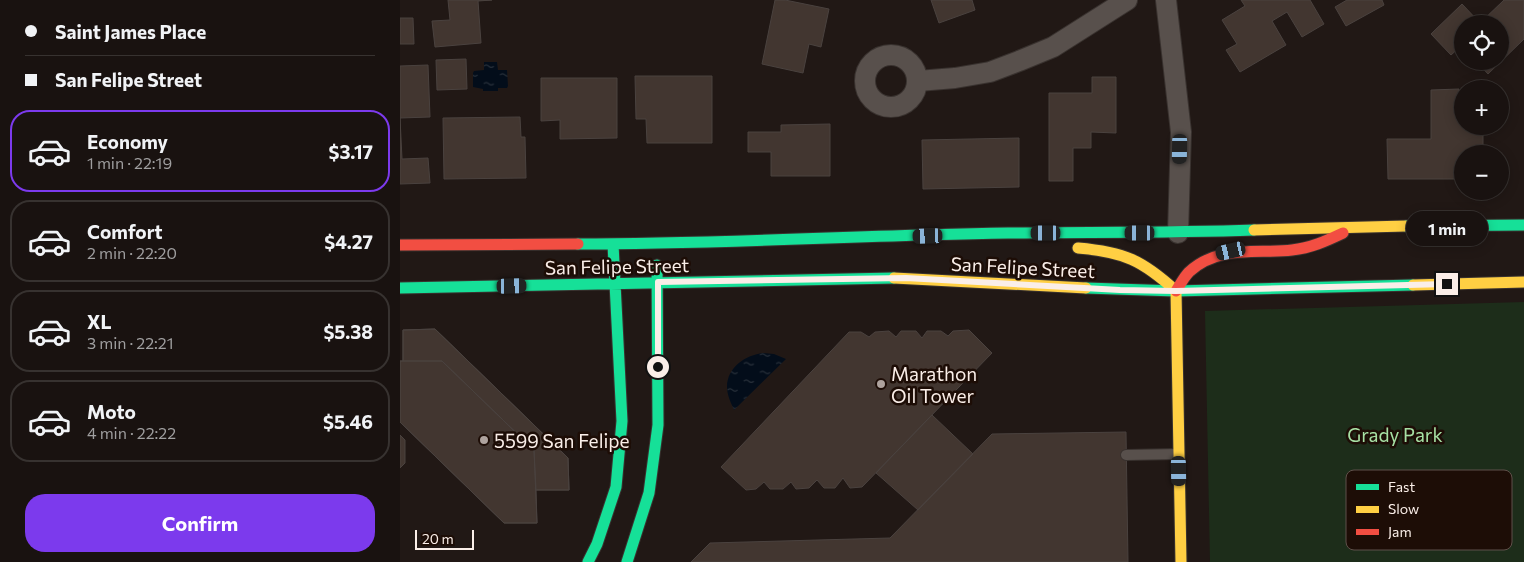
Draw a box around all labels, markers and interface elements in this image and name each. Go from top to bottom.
map controls [1454,15,1509,200]
button: locate [1454,15,1509,70]
text: Saint James Place [55,20,206,43]
text: San Felipe Street [55,68,202,91]
button: + [1454,80,1509,135]
icon: car [27,129,72,174]
text: Economy [87,130,168,153]
car [1172,134,1187,164]
text: $3.17 [329,140,373,163]
button: − [1454,145,1509,200]
text: 1 min · 22:19 [87,153,172,172]
callout: 1 min [1406,212,1488,246]
icon: car [27,219,72,264]
text: 1 min [1428,219,1466,238]
text: Comfort [87,220,163,243]
car [1031,226,1061,241]
car [1125,226,1155,241]
car [912,228,943,244]
text: $4.27 [324,230,373,253]
car [1214,240,1247,262]
text: 2 min · 22:20 [87,243,177,262]
street label: San Felipe Street [950,252,1096,282]
street label: San Felipe Street [545,253,690,279]
route end [1436,273,1458,295]
car [496,278,527,294]
icon: car [27,309,72,354]
text: XL [87,310,112,333]
text: $5.38 [323,320,373,343]
text: 3 min · 22:21 [87,333,174,352]
route start [647,356,669,378]
place label: Marathon Oil Tower [891,362,977,407]
marker: Marathon Oil Tower [875,378,887,390]
icon: car [27,399,72,444]
text: Moto [87,400,136,423]
text: $5.46 [323,410,373,433]
text: 4 min · 22:22 [87,423,176,442]
park label: Grady Park [1347,423,1443,446]
place label: 5599 San Felipe [494,429,630,452]
marker: 5599 San Felipe [478,434,490,446]
car [1171,456,1186,486]
legend [1346,470,1512,550]
text: Fast [1388,478,1415,495]
button: Confirm [25,494,375,552]
text: Slow [1388,500,1419,517]
text: Jam [1388,523,1412,540]
scale bar [415,527,474,550]
text: 20 m [422,530,454,547]

